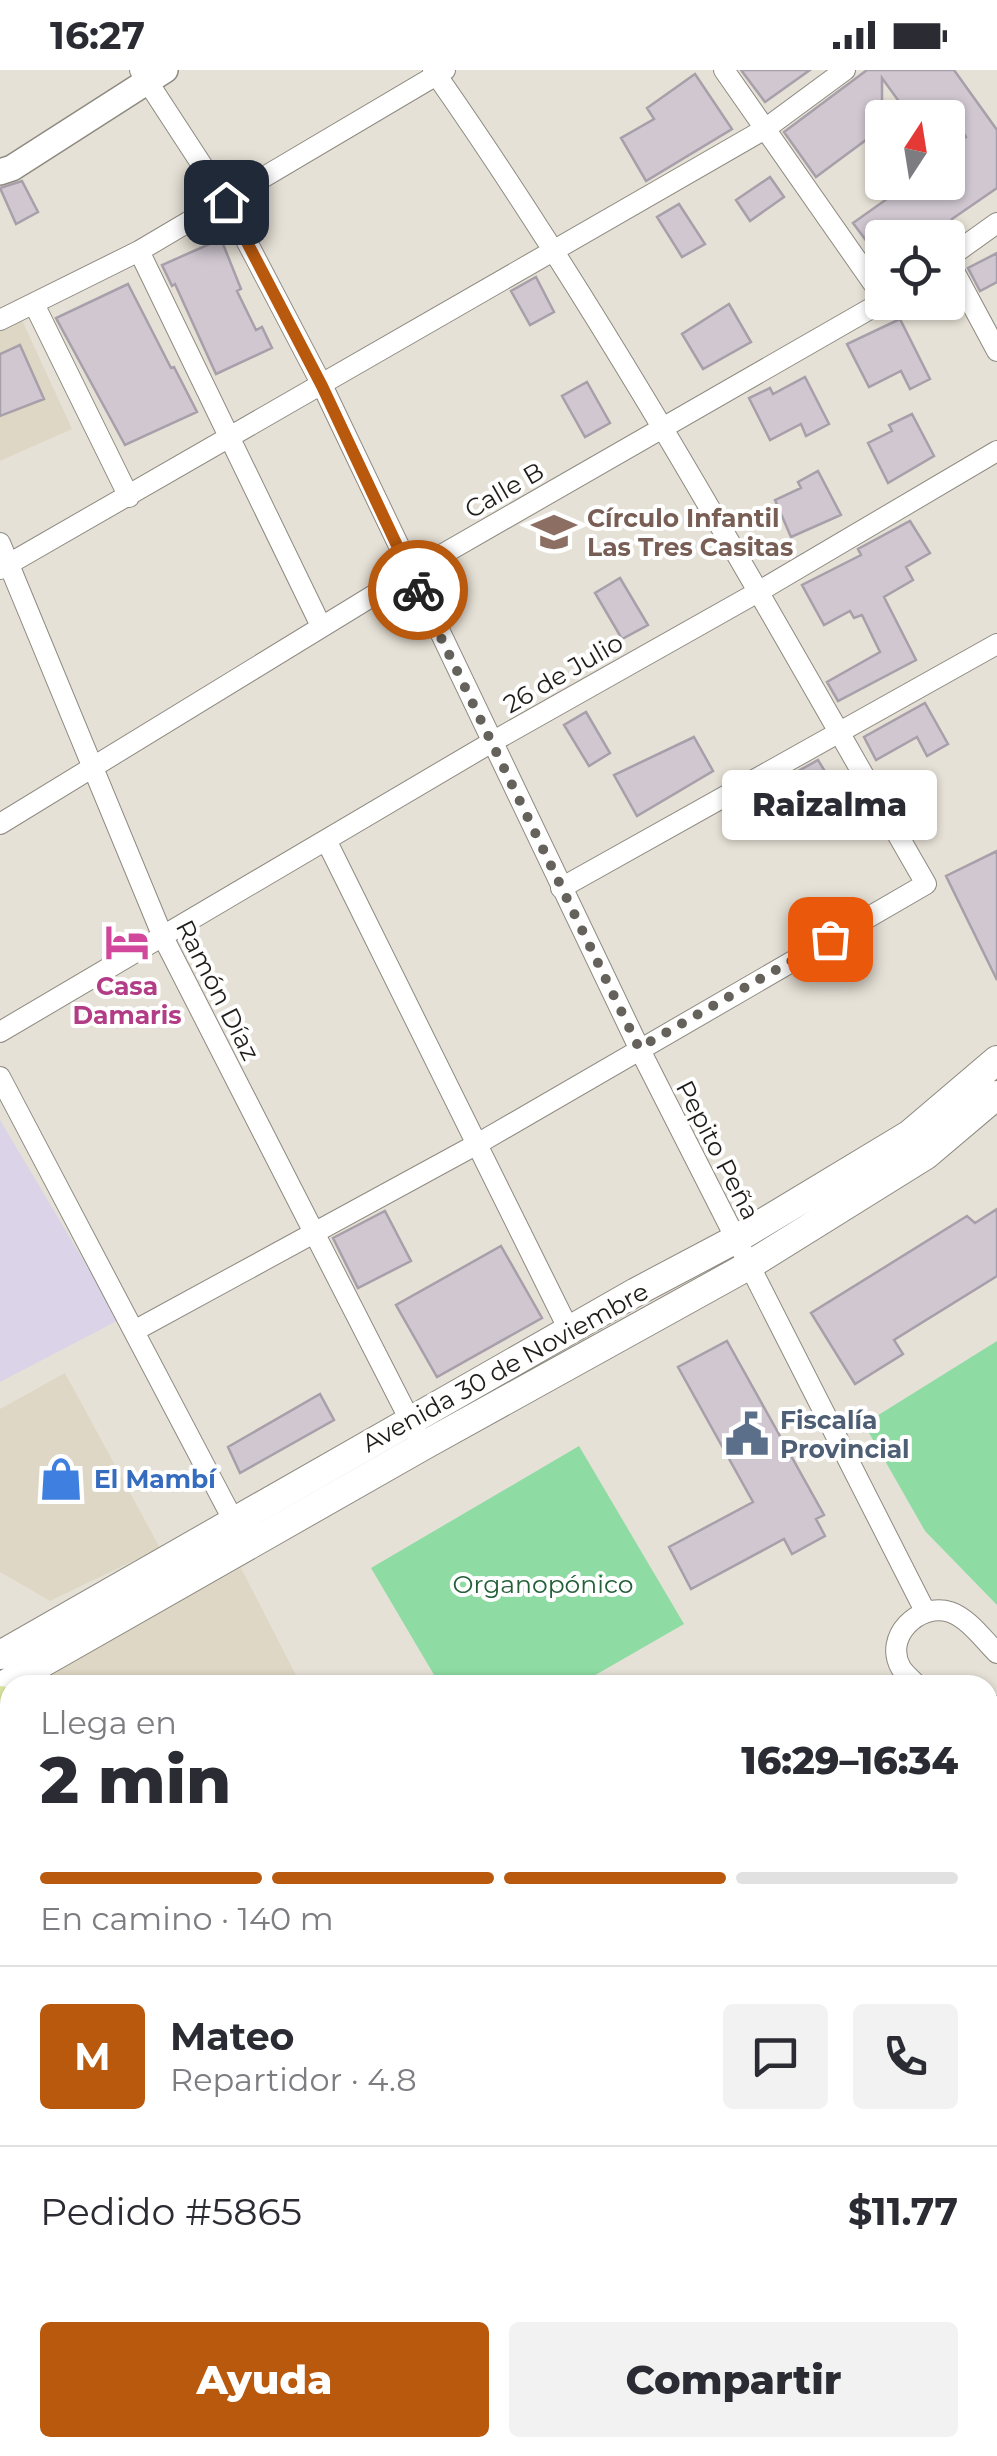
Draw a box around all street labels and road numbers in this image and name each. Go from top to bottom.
street label: Calle B [459,455,549,525]
street label: 26 de Julio [498,627,628,719]
street label: Ramón Díaz [170,915,266,1065]
street label: Pepito Peña [670,1075,766,1225]
street label: Avenida 30 de Noviembre [357,1276,653,1458]

